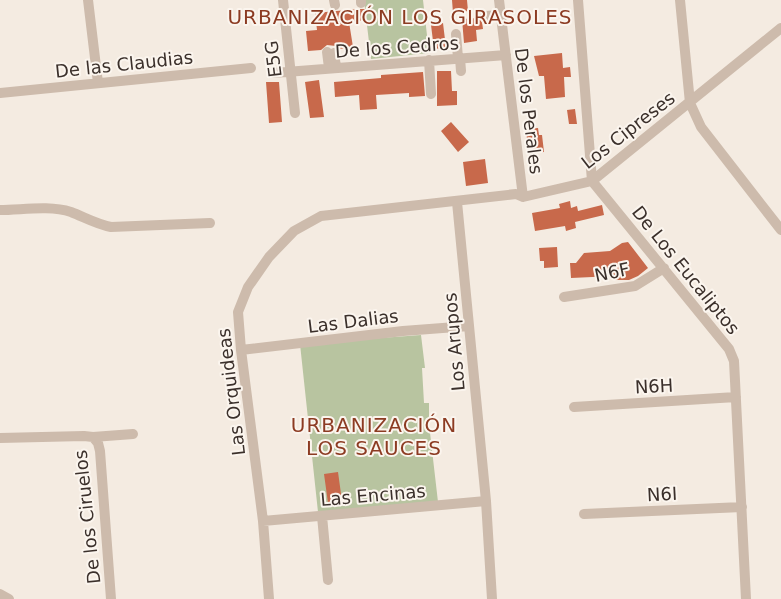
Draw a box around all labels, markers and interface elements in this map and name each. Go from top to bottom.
district label: URBANIZACIÓN LOS GIRASOLES [227,5,573,29]
street label: De los Cedros [334,32,460,62]
street label: E5G [260,39,286,79]
street label: De las Claudias [54,46,194,82]
street label: De los Perales [511,47,547,175]
street label: Los Cipreses [577,87,679,173]
street label: De Los Eucaliptos [628,202,744,338]
street label: N6F [593,258,631,286]
street label: Los Arupos [439,292,469,392]
street label: Las Dalias [306,305,400,337]
street label: Las Orquideas [213,327,249,457]
street label: N6H [634,375,674,397]
district label: URBANIZACIÓN LOS SAUCES [291,413,457,460]
street label: De los Ciruelos [70,449,104,585]
street label: Las Encinas [319,480,427,510]
street label: N6I [646,483,678,505]

